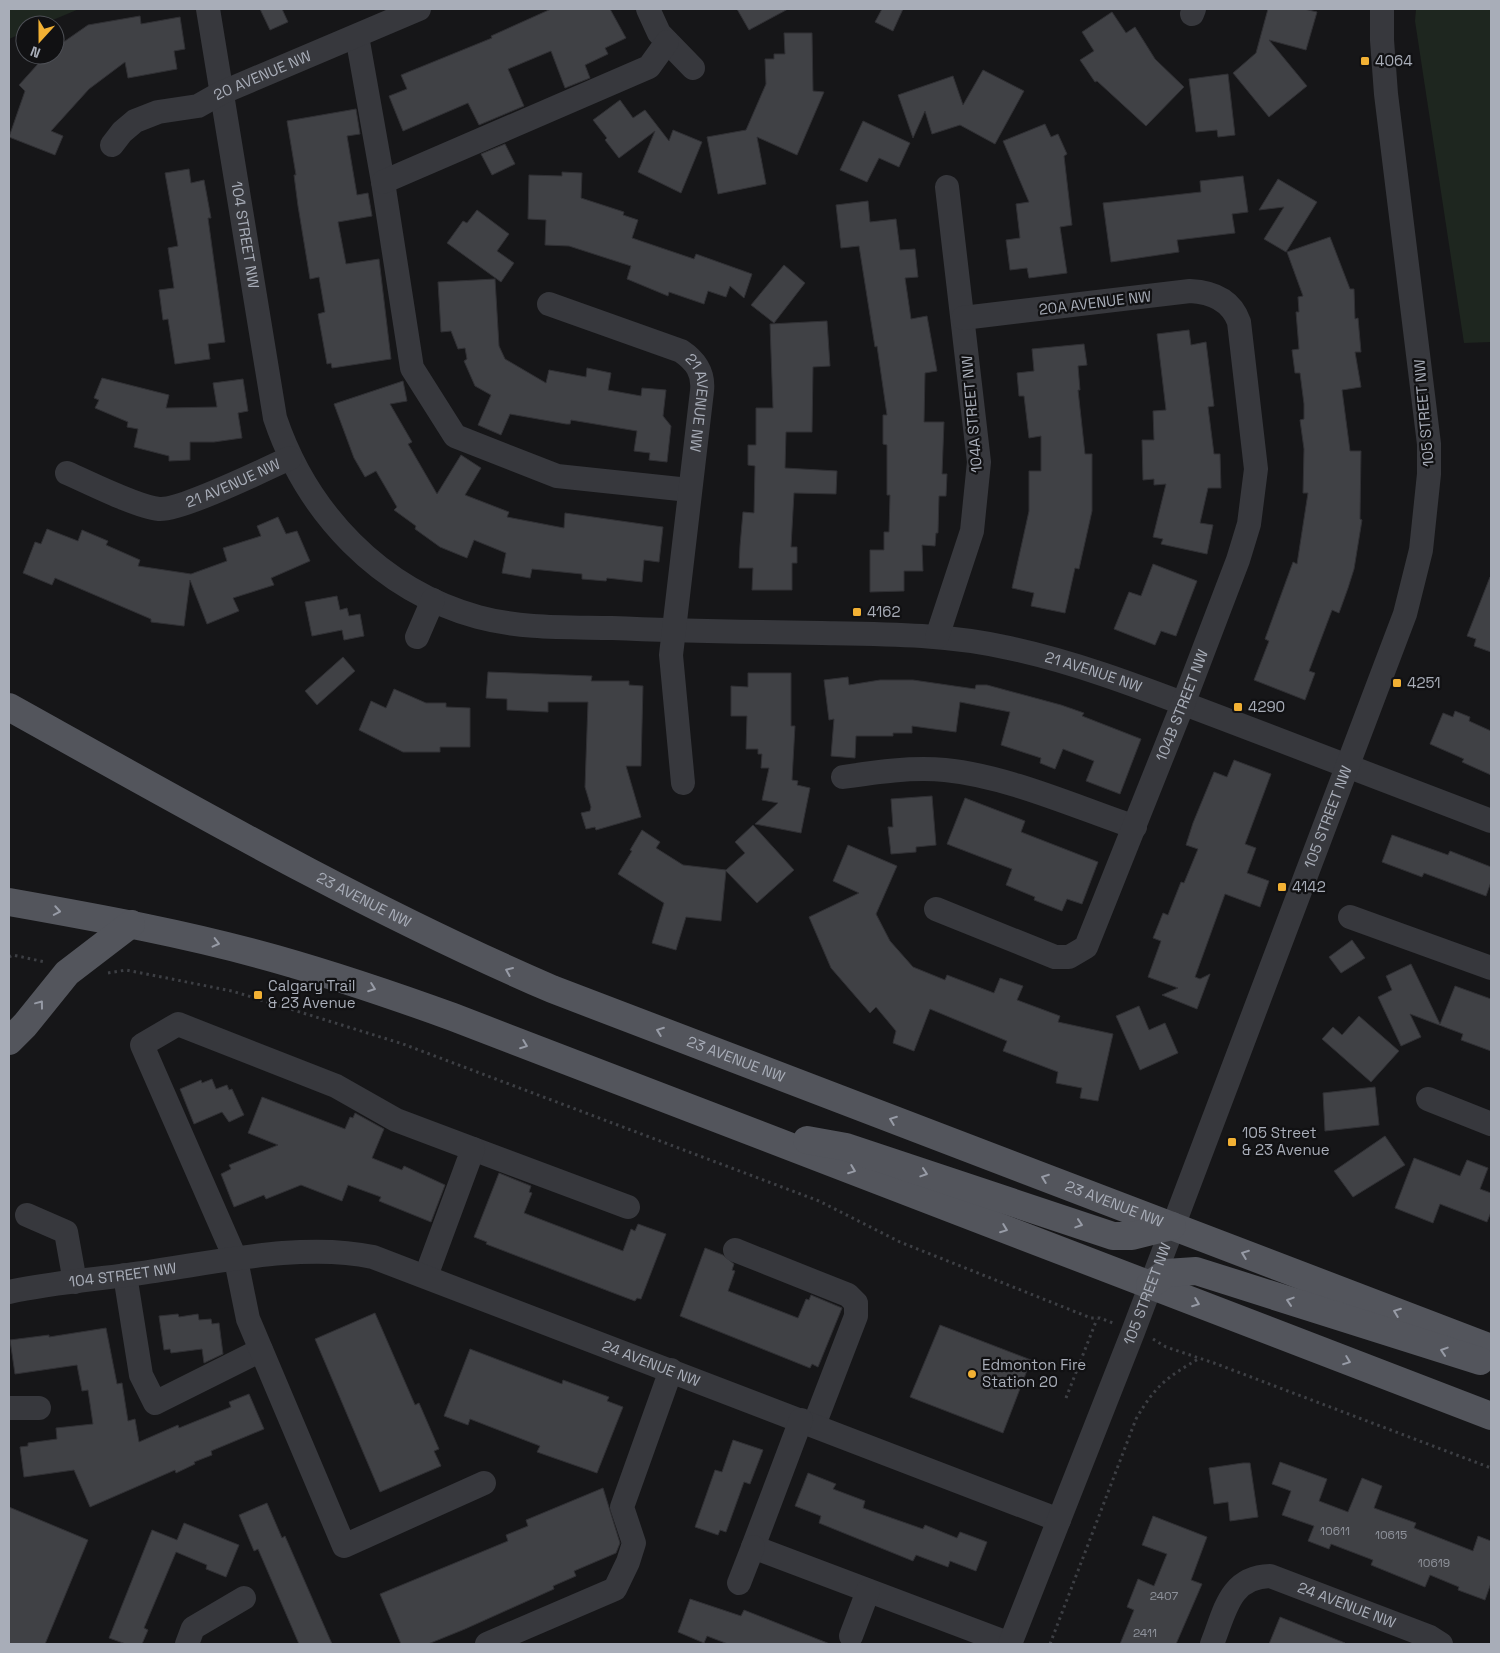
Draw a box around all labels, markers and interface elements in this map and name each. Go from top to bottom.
north arrow [15,15,65,65]
text: N [28,42,43,62]
street label: 20 AVENUE NW [210,46,314,104]
place label: 4064 [1375,51,1413,70]
marker: 4064 [1359,55,1371,67]
street label: 104 STREET NW [227,180,264,290]
street label: 20A AVENUE NW [1038,286,1152,319]
street label: 21 AVENUE NW [682,349,712,453]
street label: 104A STREET NW [957,355,986,473]
street label: 105 STREET NW [1409,358,1438,468]
street label: 21 AVENUE NW [183,454,283,511]
place label: 4162 [867,602,900,621]
marker: 4162 [851,606,863,618]
street label: 21 AVENUE NW [1043,647,1145,696]
street label: 104B STREET NW [1151,647,1212,764]
place label: 4251 [1407,673,1440,692]
marker: 4251 [1391,677,1403,689]
place label: 4290 [1248,697,1285,716]
marker: 4290 [1232,701,1244,713]
street label: 105 STREET NW [1300,763,1356,871]
street label: 23 AVENUE NW [314,868,415,931]
place label: 4142 [1292,877,1326,896]
marker: 4142 [1276,881,1288,893]
one-way arrow [52,905,61,915]
one-way arrow [211,937,220,948]
one-way arrow [505,966,514,977]
place label: Calgary Trail & 23 Avenue [268,976,356,1012]
one-way arrow [367,982,376,992]
marker: Calgary Trail & 23 Avenue [252,989,264,1001]
one-way arrow [35,1001,43,1010]
one-way arrow [656,1026,664,1036]
street label: 23 AVENUE NW [684,1031,788,1086]
one-way arrow [520,1039,528,1049]
one-way arrow [889,1116,898,1126]
place label: 105 Street & 23 Avenue [1242,1123,1330,1159]
marker: 105 Street & 23 Avenue [1226,1136,1238,1148]
one-way arrow [848,1165,856,1175]
one-way arrow [920,1167,928,1177]
one-way arrow [1041,1174,1050,1184]
street label: 23 AVENUE NW [1063,1176,1166,1231]
one-way arrow [1074,1219,1082,1229]
one-way arrow [999,1223,1008,1233]
street label: 105 STREET NW [1119,1240,1175,1348]
one-way arrow [1241,1250,1250,1260]
street label: 104 STREET NW [68,1258,178,1291]
one-way arrow [1191,1297,1199,1307]
one-way arrow [1286,1297,1294,1307]
one-way arrow [1393,1308,1402,1318]
street label: 24 AVENUE NW [600,1336,703,1391]
one-way arrow [1441,1346,1449,1356]
place label: Edmonton Fire Station 20 [982,1355,1086,1391]
one-way arrow [1343,1355,1351,1365]
marker: Edmonton Fire Station 20 [966,1368,978,1380]
house number: 10611 [1320,1523,1350,1539]
house number: 10615 [1375,1527,1407,1543]
house number: 10619 [1418,1555,1450,1571]
street label: 24 AVENUE NW [1295,1577,1399,1632]
house number: 2407 [1150,1588,1179,1604]
house number: 2411 [1133,1625,1157,1641]

